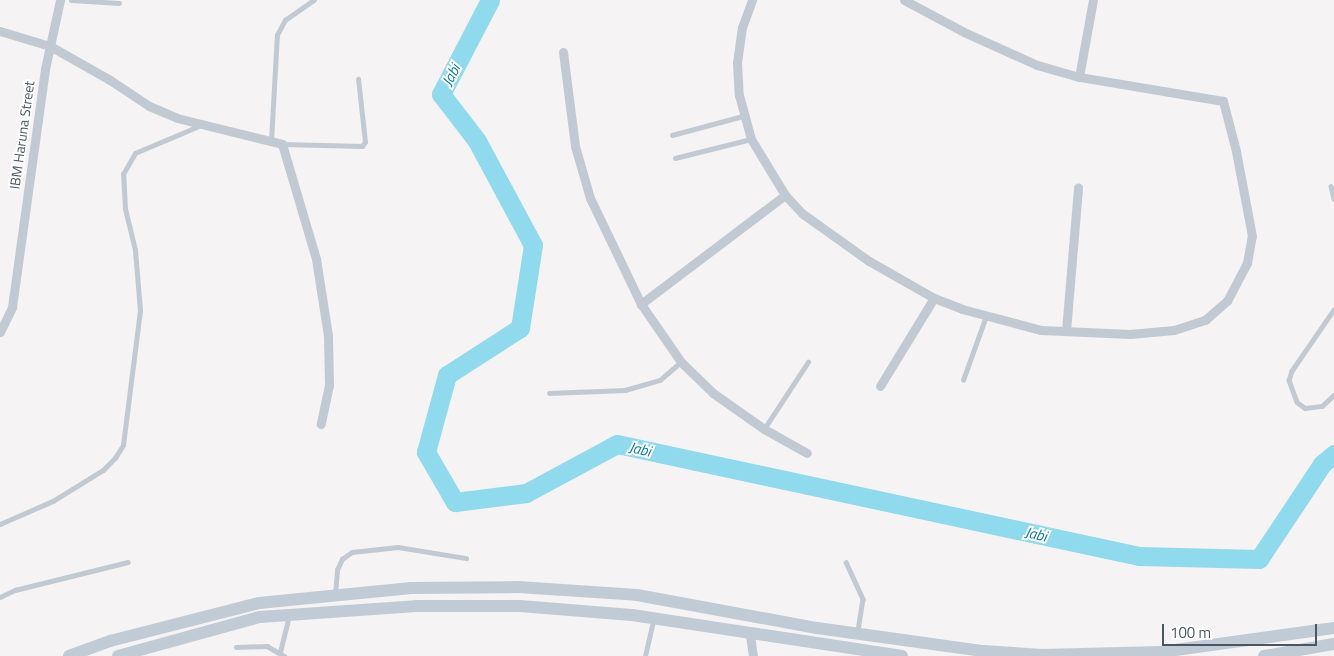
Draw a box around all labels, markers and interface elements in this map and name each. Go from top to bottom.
water label: Jabi [438,61,464,89]
street label: IBM Haruna Street [6,80,38,190]
water label: Jabi [627,438,653,460]
water label: Jabi [1023,523,1049,545]
scale bar [1164,614,1319,646]
text: 100 m [1170,621,1211,644]

